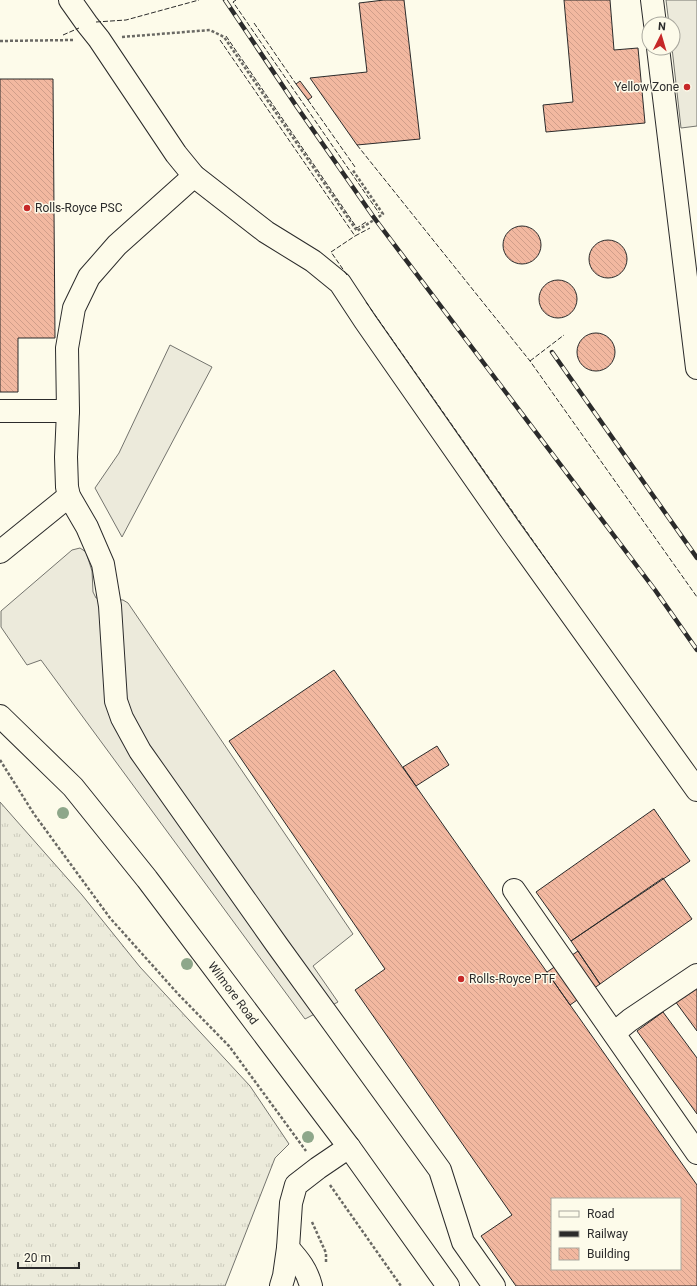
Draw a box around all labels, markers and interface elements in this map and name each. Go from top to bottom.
north arrow [641,16,681,56]
text: N [657,20,666,33]
place label: Yellow Zone [614,80,679,94]
marker: Yellow Zone [682,82,692,92]
place label: Rolls-Royce PSC [35,201,123,215]
marker: Rolls-Royce PSC [22,203,32,213]
street label: Wilmore Road [205,959,261,1027]
place label: Rolls-Royce PTF [469,972,556,986]
marker: Rolls-Royce PTF [456,974,466,984]
legend [551,1198,681,1270]
text: Road [587,1207,615,1221]
text: Railway [587,1227,628,1241]
scale bar [18,1244,79,1270]
text: Building [587,1247,630,1261]
text: 20 m [24,1251,51,1265]

